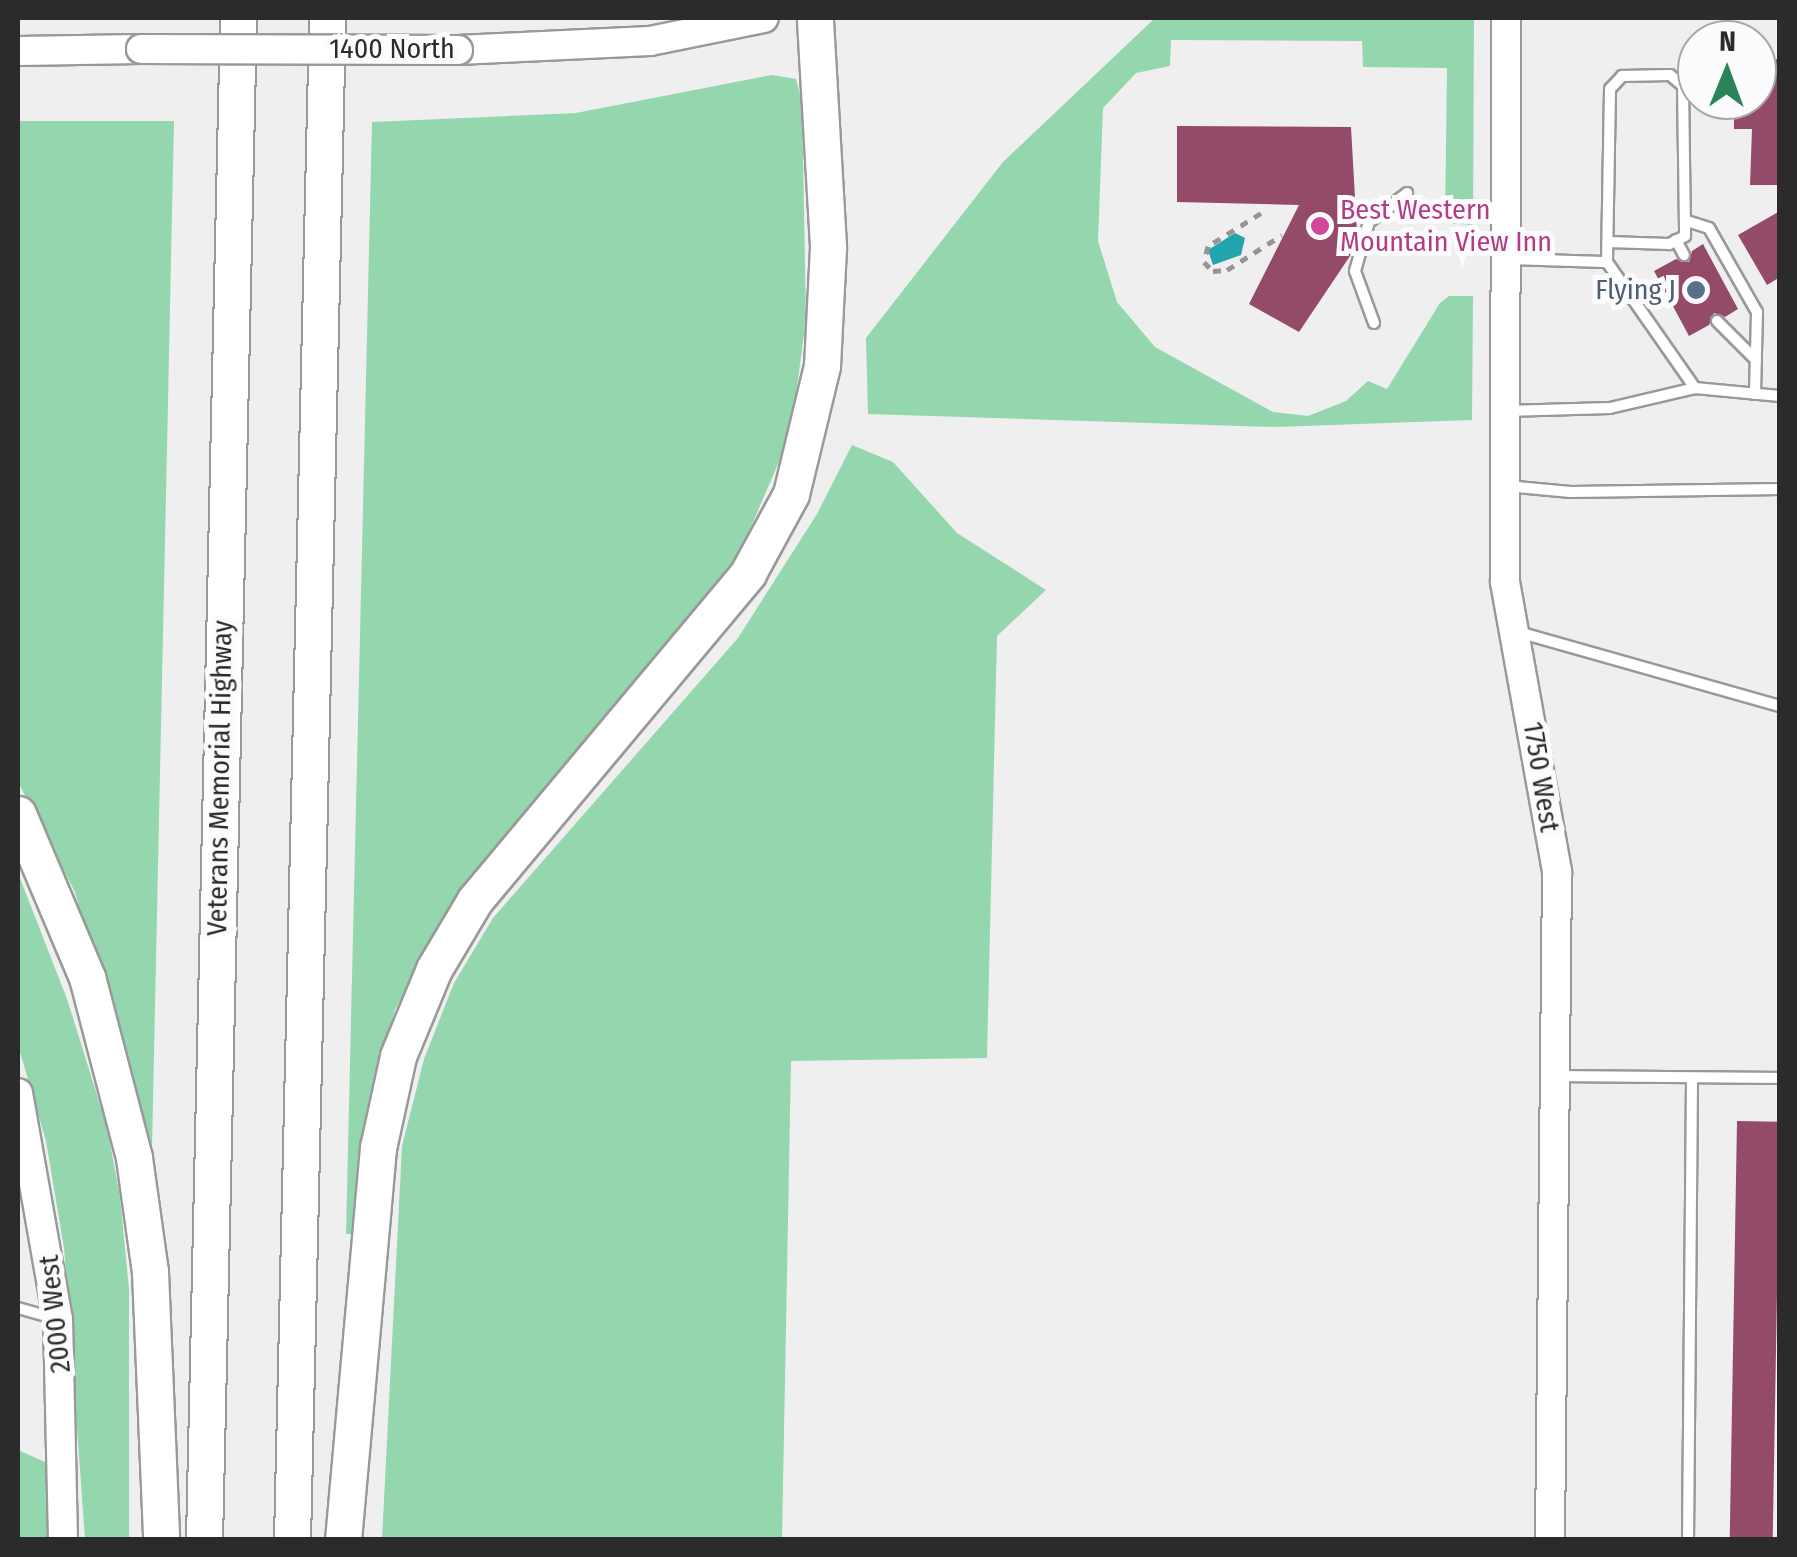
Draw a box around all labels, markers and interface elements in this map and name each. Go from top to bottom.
north arrow [1677,20,1777,120]
text: N [1719,25,1736,58]
street label: 1400 North [329,32,455,66]
place label: Best Western Mountain View Inn [1340,193,1552,259]
marker: Best Western Mountain View Inn [1309,215,1331,237]
place label: Flying J [1595,273,1676,307]
marker: Flying J [1685,279,1707,301]
street label: Veterans Memorial Highway [200,620,240,936]
street label: 1750 West [1516,719,1566,835]
street label: 2000 West [32,1253,78,1375]

